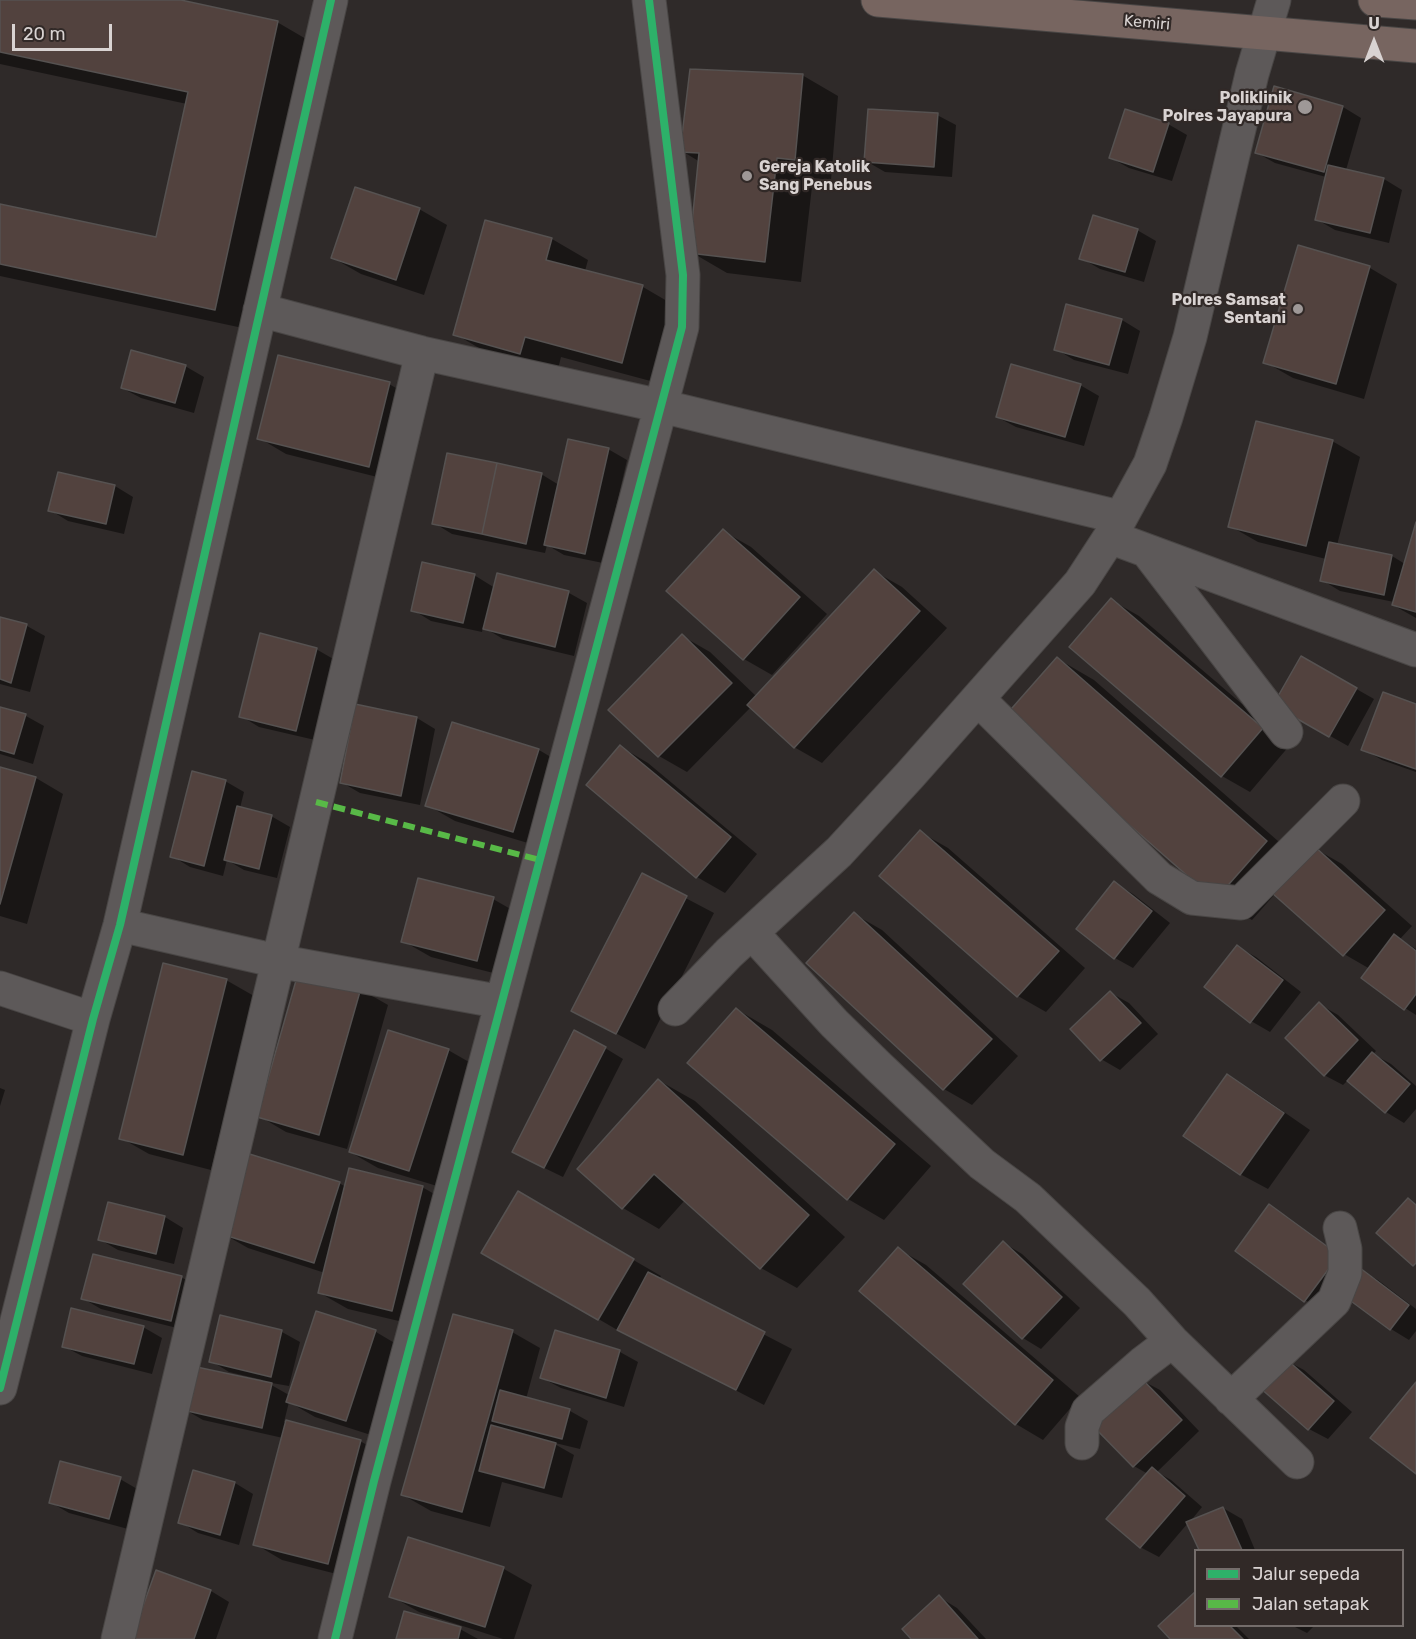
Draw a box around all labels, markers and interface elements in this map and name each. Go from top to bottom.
street label: Kemiri [1123,11,1171,35]
scale bar [15,12,116,50]
north arrow [1344,12,1404,72]
text: U [1368,14,1380,33]
text: 20 m [23,23,65,45]
place label: Poliklinik Polres Jayapura [1163,88,1292,126]
marker: Poliklinik Polres Jayapura [1296,98,1314,116]
place label: Gereja Katolik Sang Penebus [759,157,872,195]
marker: Gereja Katolik Sang Penebus [740,169,754,183]
place label: Polres Samsat Sentani [1172,290,1286,328]
marker: Polres Samsat Sentani [1291,302,1305,316]
legend [1194,1549,1404,1627]
text: Jalur sepeda [1252,1563,1360,1585]
text: Jalan setapak [1252,1593,1369,1615]

